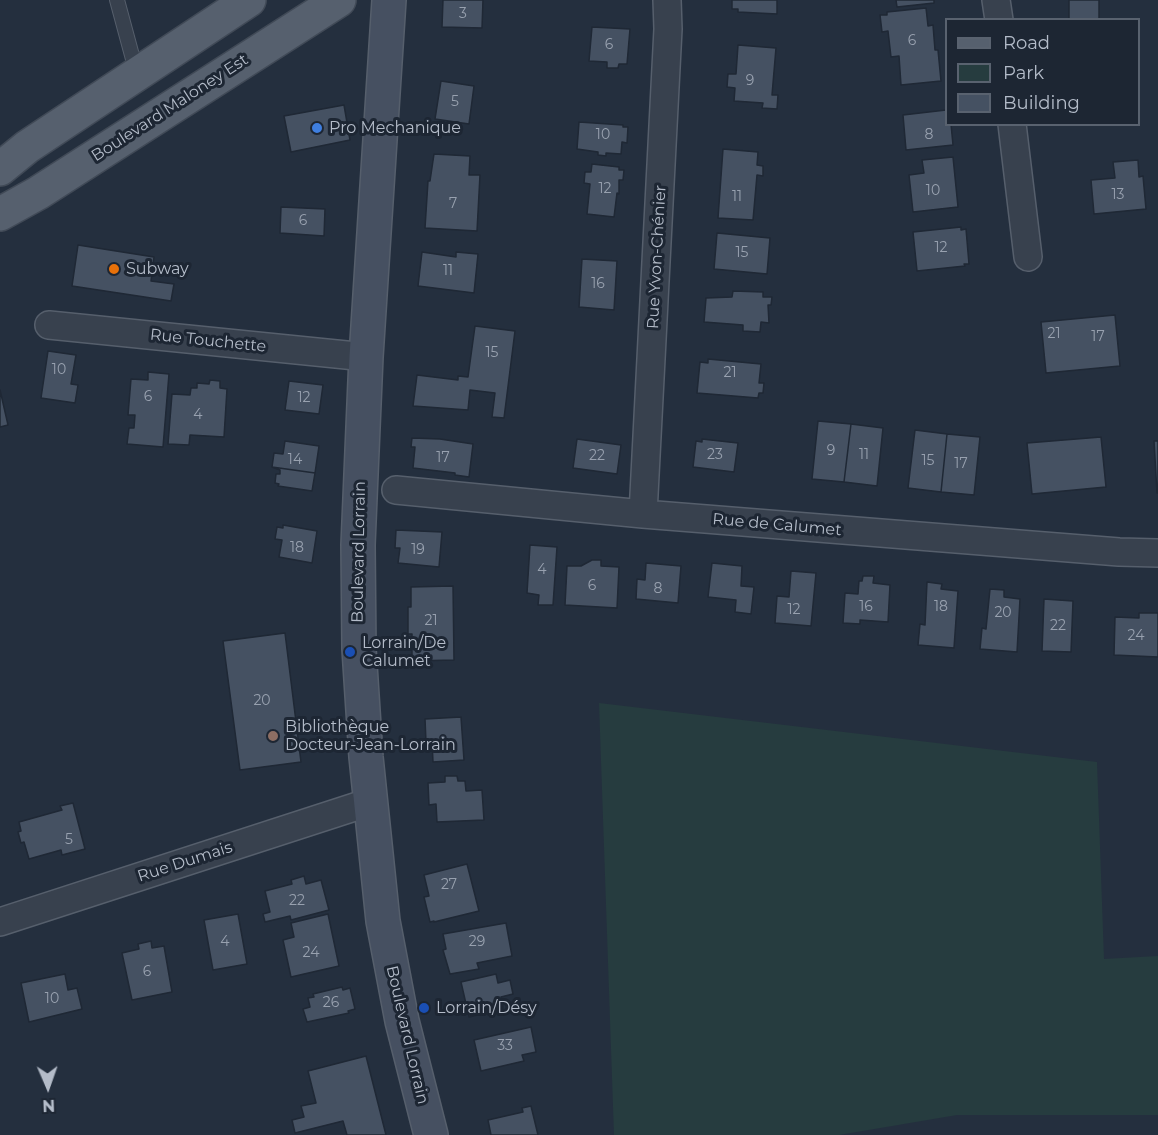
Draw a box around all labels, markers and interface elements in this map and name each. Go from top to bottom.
house number: 3 [459,6,467,22]
legend [945,18,1140,126]
text: Road [1003,32,1050,54]
house number: 6 [908,33,916,49]
house number: 6 [605,37,613,53]
street label: Boulevard Maloney Est [88,50,252,166]
text: Park [1003,62,1044,84]
house number: 9 [746,73,754,89]
text: Building [1003,92,1080,114]
house number: 5 [451,94,459,110]
place label: Pro Mechanique [329,118,461,138]
marker: Pro Mechanique [310,121,324,135]
house number: 10 [596,127,610,143]
house number: 8 [925,127,933,143]
house number: 12 [598,181,612,197]
house number: 10 [926,183,940,199]
street label: Rue Yvon-Chénier [644,184,670,330]
house number: 13 [1112,187,1124,203]
house number: 11 [732,189,742,205]
house number: 7 [449,196,457,212]
house number: 6 [299,213,307,229]
house number: 12 [934,240,948,256]
house number: 15 [736,245,748,261]
place label: Subway [126,259,189,279]
marker: Subway [107,262,121,276]
house number: 11 [443,263,453,279]
house number: 16 [591,276,605,292]
street label: Rue Touchette [149,325,267,357]
house number: 21 [1047,326,1061,342]
house number: 17 [1091,329,1105,345]
house number: 15 [486,345,498,361]
house number: 10 [52,362,66,378]
house number: 21 [723,365,737,381]
house number: 6 [144,389,152,405]
house number: 12 [297,390,311,406]
house number: 4 [193,407,203,423]
house number: 9 [827,443,835,459]
house number: 23 [707,447,723,463]
house number: 11 [859,447,869,463]
house number: 22 [589,448,605,464]
house number: 17 [436,450,450,466]
house number: 14 [288,452,302,468]
house number: 15 [922,453,934,469]
house number: 17 [954,456,968,472]
street label: Boulevard Lorrain [348,481,370,623]
street label: Rue de Calumet [712,510,842,540]
house number: 18 [290,540,304,556]
house number: 19 [411,542,425,558]
house number: 4 [537,562,547,578]
house number: 6 [588,578,596,594]
house number: 8 [654,581,662,597]
house number: 16 [859,599,873,615]
house number: 18 [934,599,948,615]
house number: 12 [787,602,801,618]
house number: 20 [994,605,1012,621]
house number: 21 [424,613,438,629]
house number: 22 [1050,618,1066,634]
house number: 24 [1128,628,1144,644]
place label: Lorrain/De Calumet [362,633,446,671]
marker: Lorrain/De Calumet [343,645,357,659]
house number: 20 [253,693,271,709]
place label: Bibliothèque Docteur-Jean-Lorrain [285,717,456,755]
marker: Bibliothèque Docteur-Jean-Lorrain [266,729,280,743]
house number: 5 [65,832,73,848]
street label: Rue Dumais [135,838,235,886]
house number: 27 [441,877,457,893]
house number: 22 [289,893,305,909]
house number: 4 [220,934,230,950]
house number: 29 [469,934,485,950]
house number: 24 [303,945,319,961]
house number: 6 [143,964,151,980]
street label: Boulevard Lorrain [382,964,432,1106]
house number: 10 [45,991,59,1007]
house number: 26 [323,995,339,1011]
place label: Lorrain/Désy [436,998,537,1018]
marker: Lorrain/Désy [417,1001,431,1015]
house number: 33 [497,1038,513,1054]
north arrow [18,1057,78,1117]
text: N [42,1096,55,1115]

